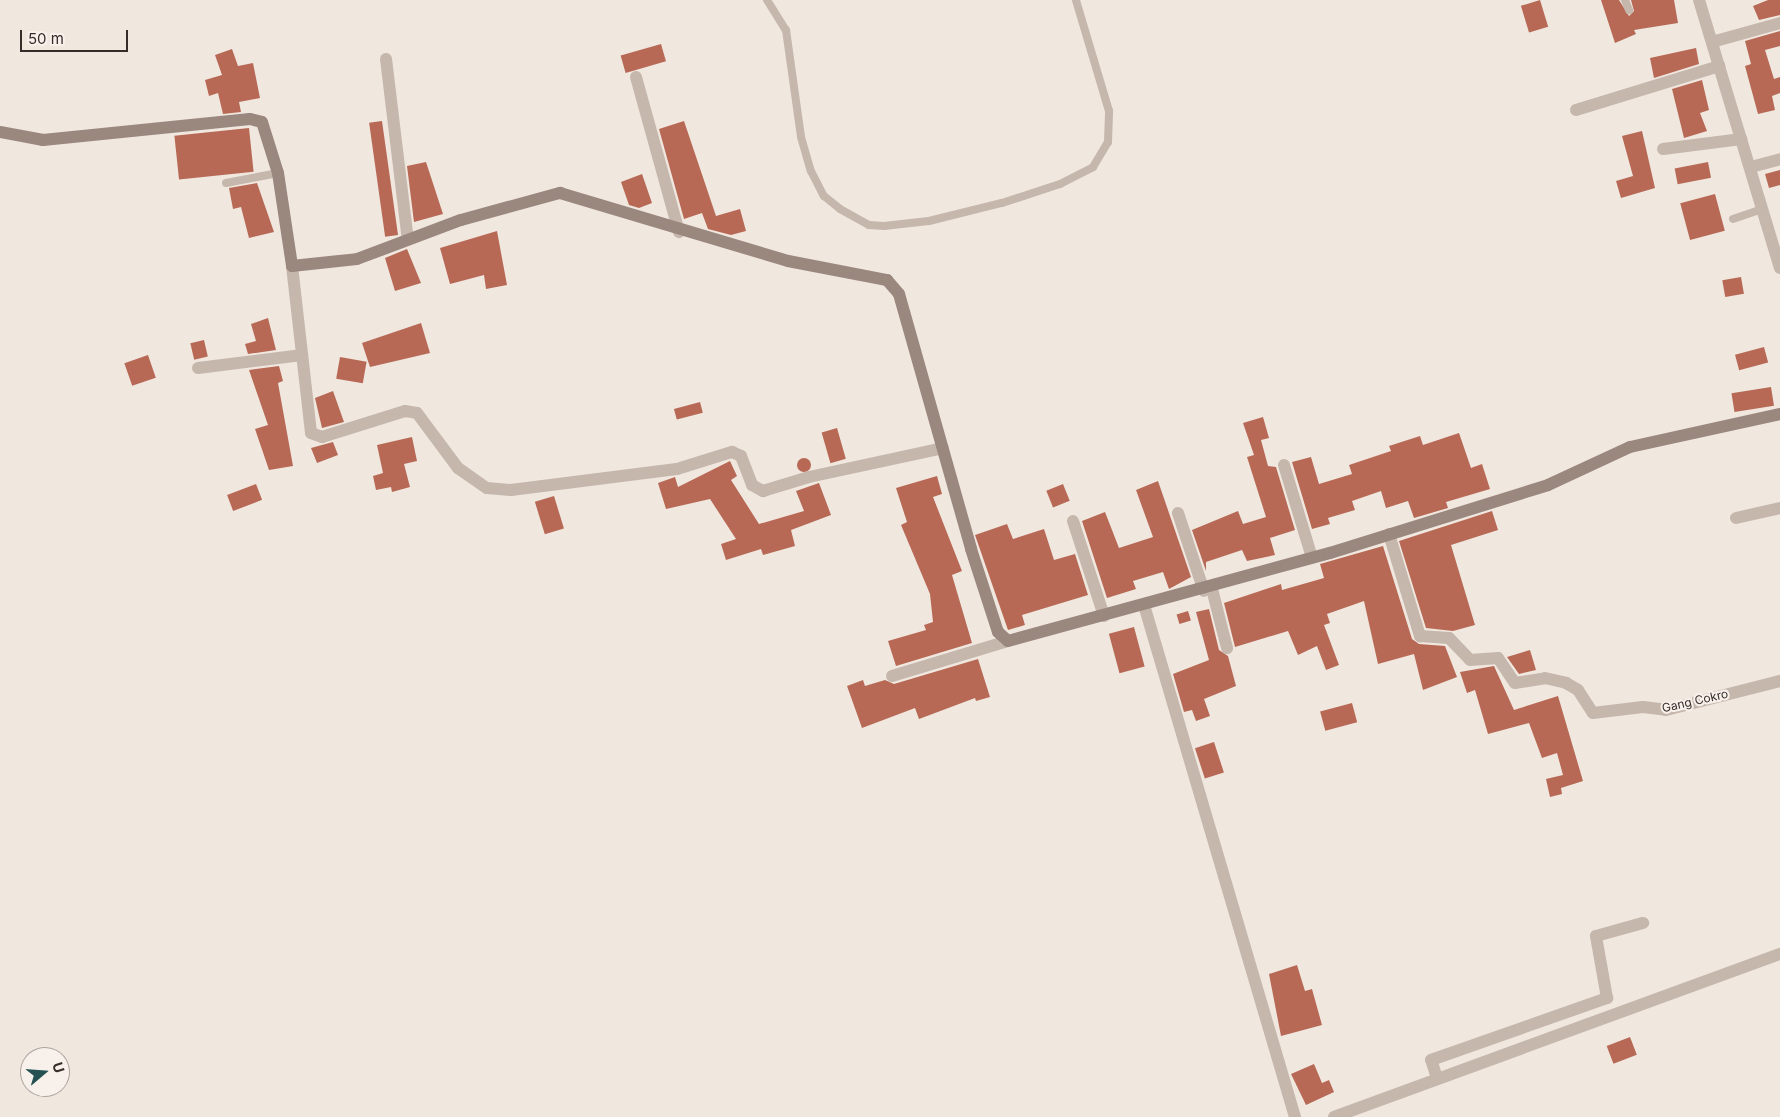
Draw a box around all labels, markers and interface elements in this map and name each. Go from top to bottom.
scale bar [22,20,130,52]
text: 50 m [28,29,64,48]
street label: Gang Cokro [1660,686,1730,716]
north arrow [20,1047,70,1097]
text: U [49,1060,68,1075]

